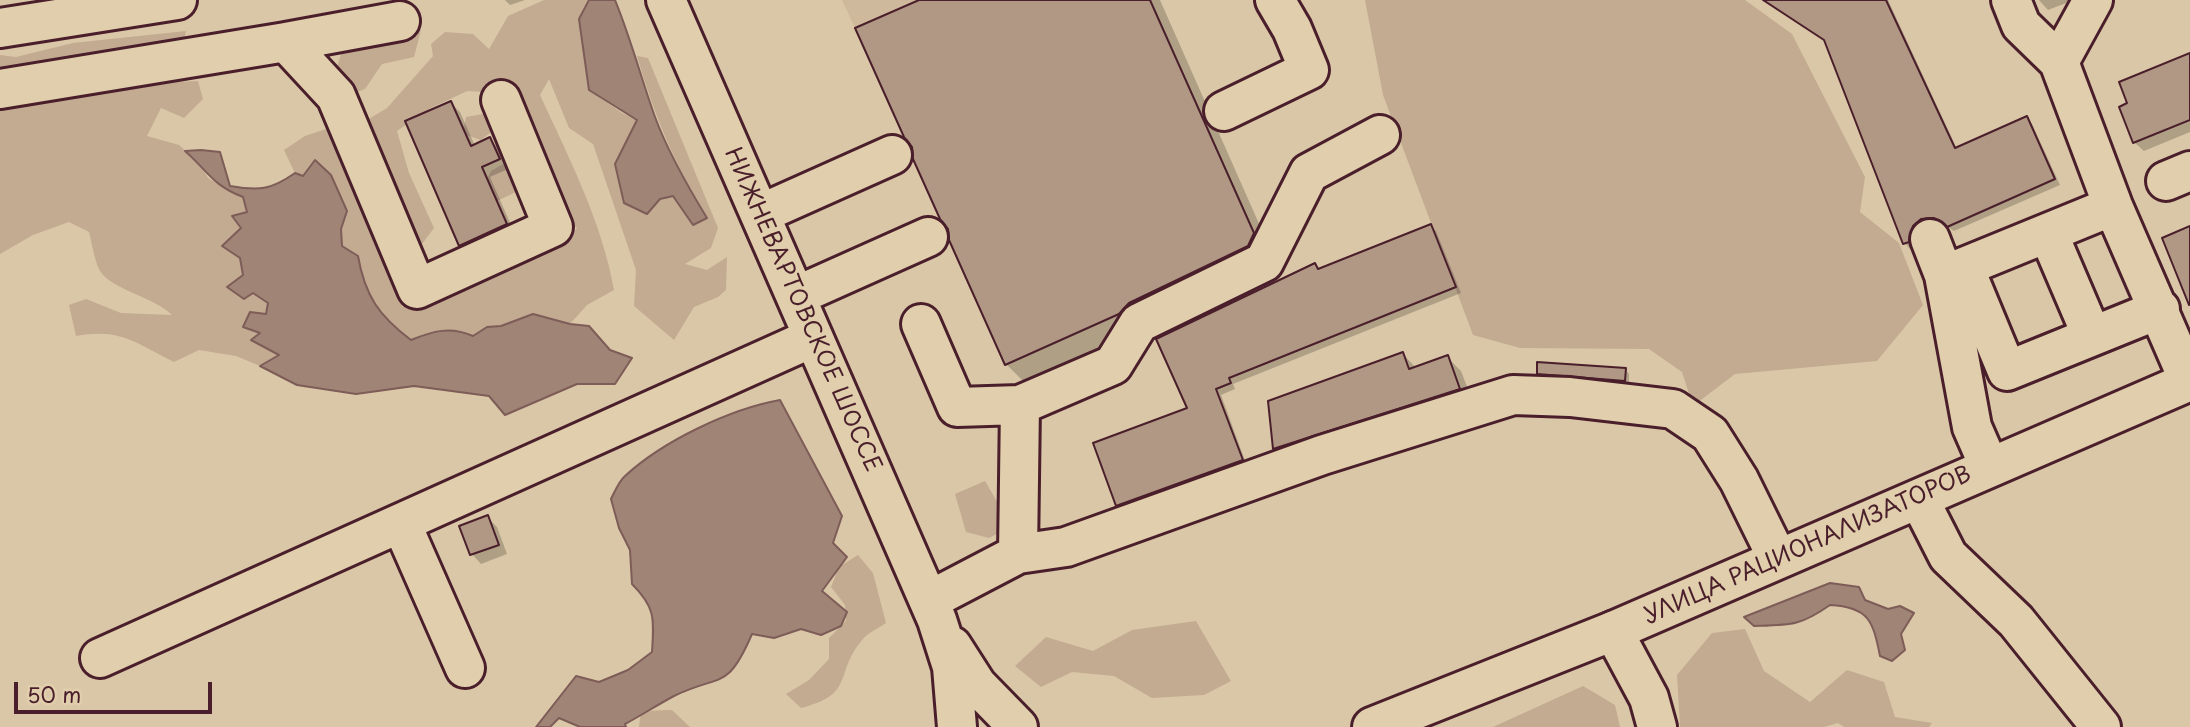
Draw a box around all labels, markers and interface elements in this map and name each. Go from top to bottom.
street label: НИЖНЕВАРТОВСКОЕ ШОССЕ [718,144,886,476]
street label: УЛИЦА РАЦИОНАЛИЗАТОРОВ [1640,461,1976,631]
scale bar [18,668,215,712]
text: 50 m [27,678,81,710]

